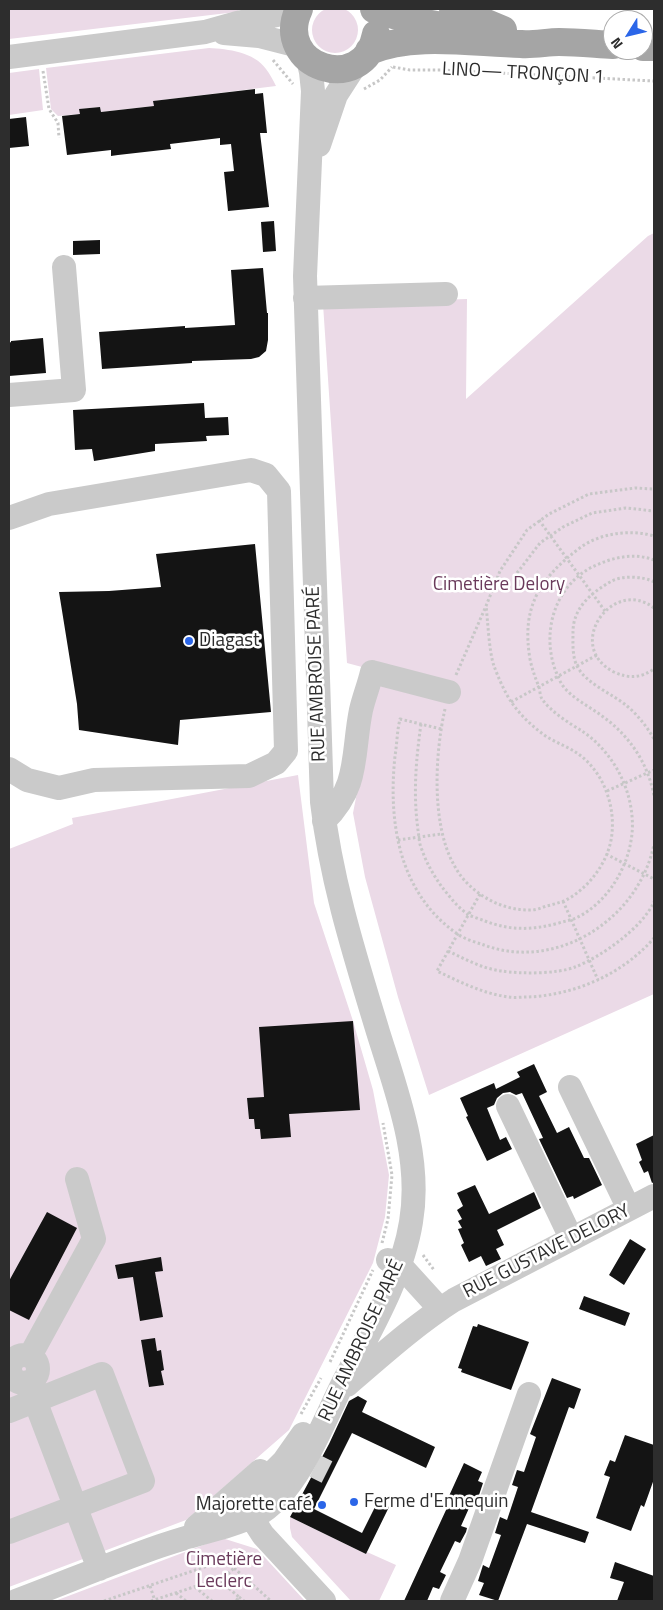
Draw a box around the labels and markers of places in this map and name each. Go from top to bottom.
place label: Diagast [199,630,260,652]
marker: Diagast [183,635,195,647]
place label: Ferme d'Ennequin [364,1491,508,1513]
place label: Majorette café [196,1494,312,1516]
marker: Ferme d'Ennequin [348,1496,360,1508]
marker: Majorette café [316,1499,328,1511]

